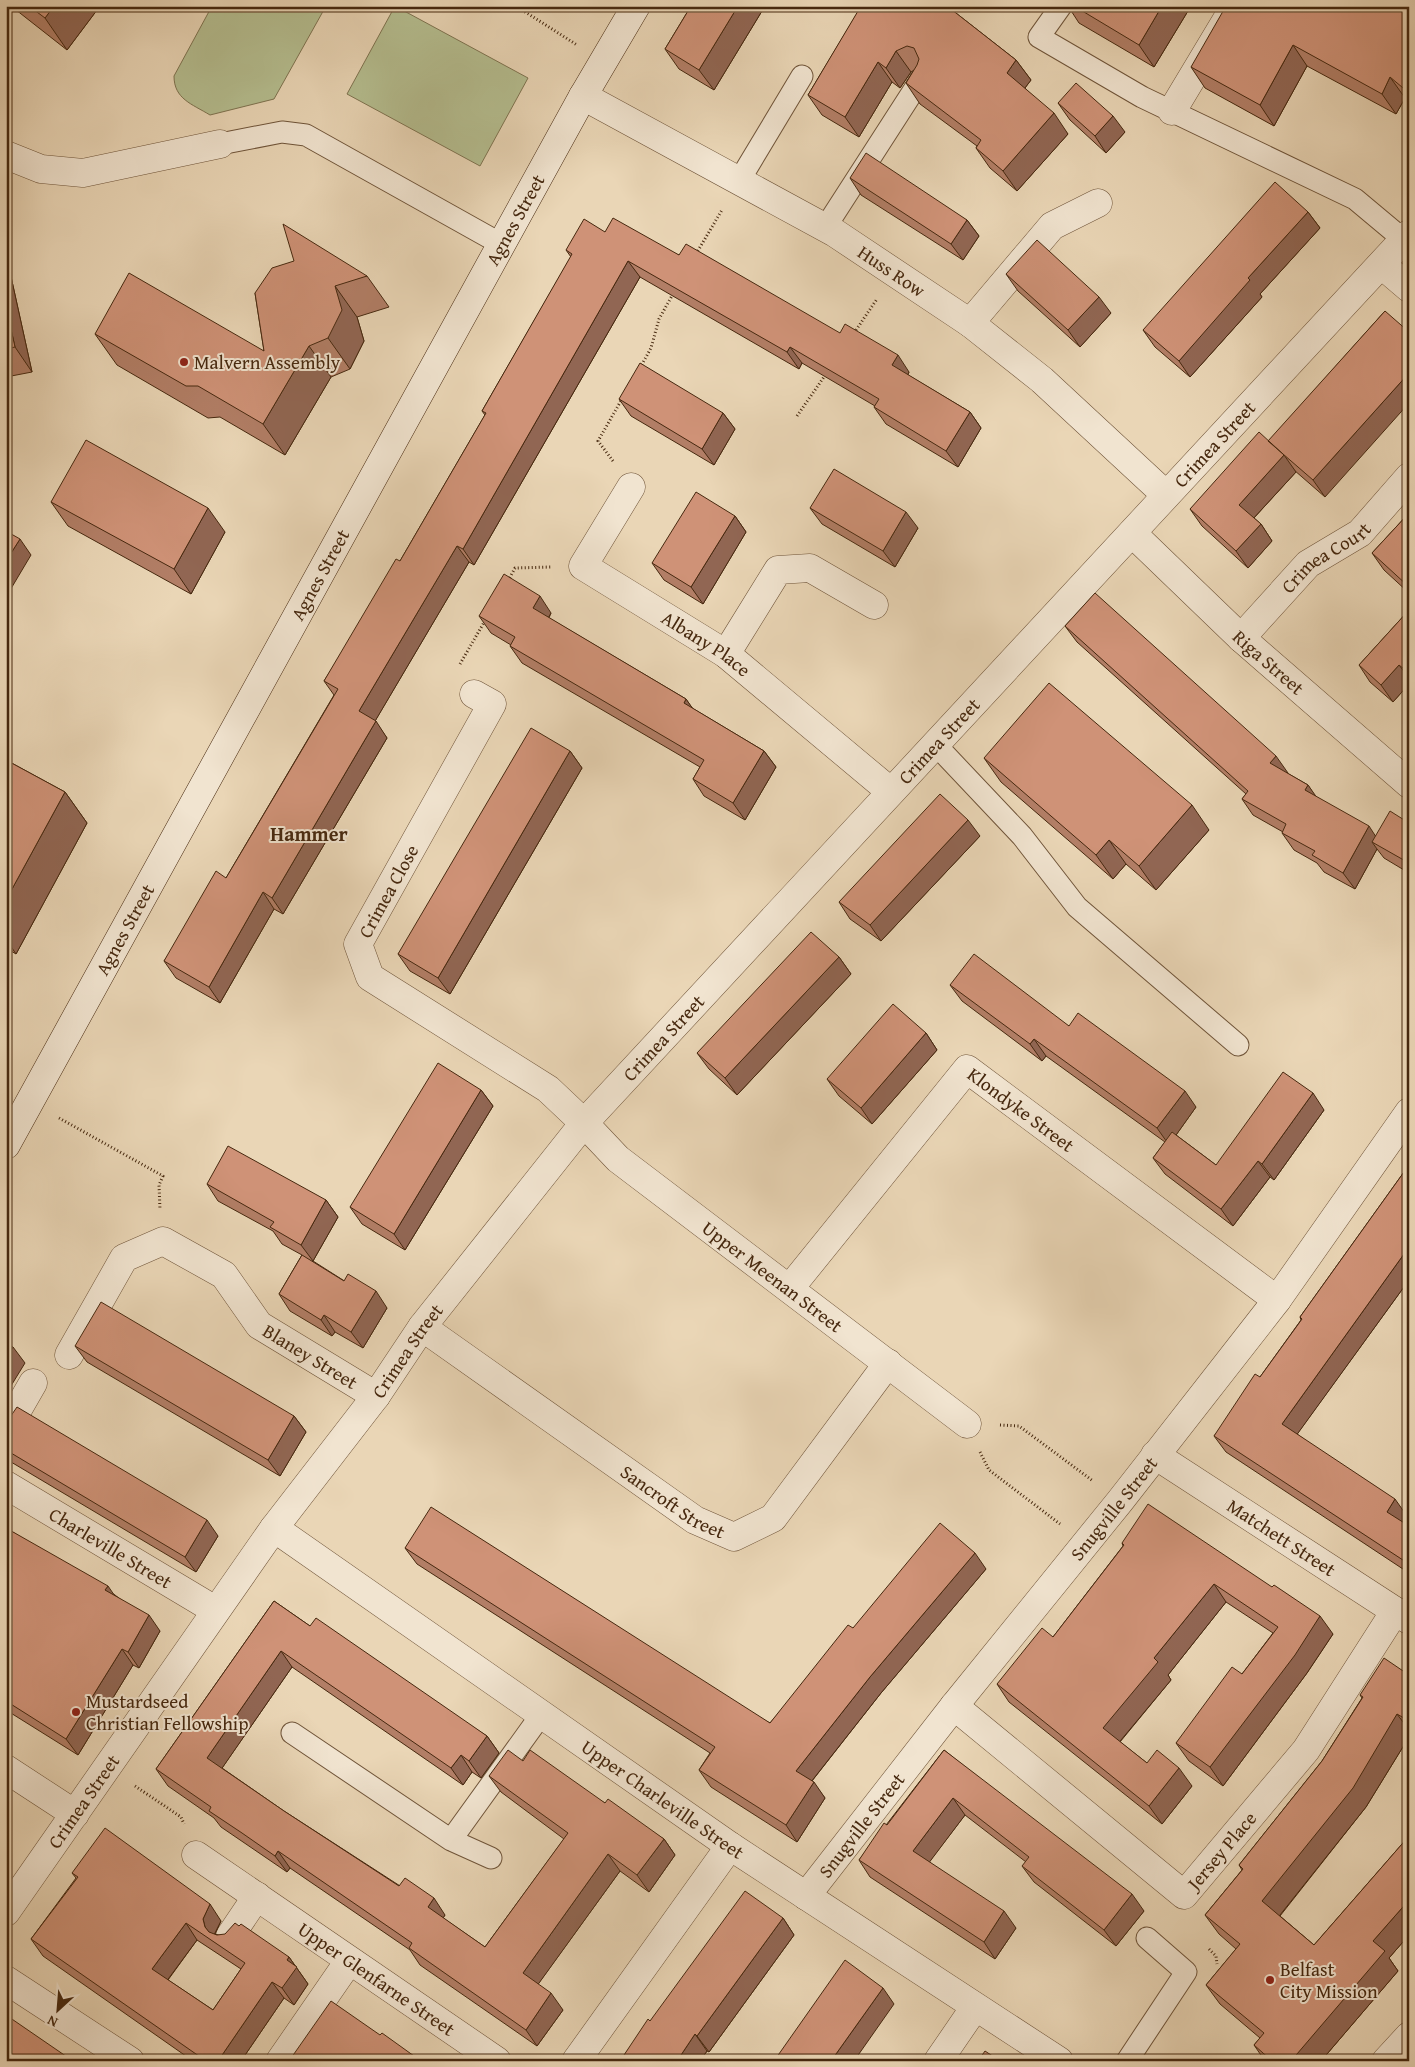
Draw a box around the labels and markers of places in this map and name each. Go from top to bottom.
place label: Malvern Assembly [194,348,341,376]
marker: Malvern Assembly [178,356,190,368]
place label: Mustardseed Christian Fellowship [86,1687,248,1737]
marker: Mustardseed Christian Fellowship [70,1706,82,1718]
place label: Belfast City Mission [1280,1955,1378,2005]
marker: Belfast City Mission [1264,1974,1276,1986]

